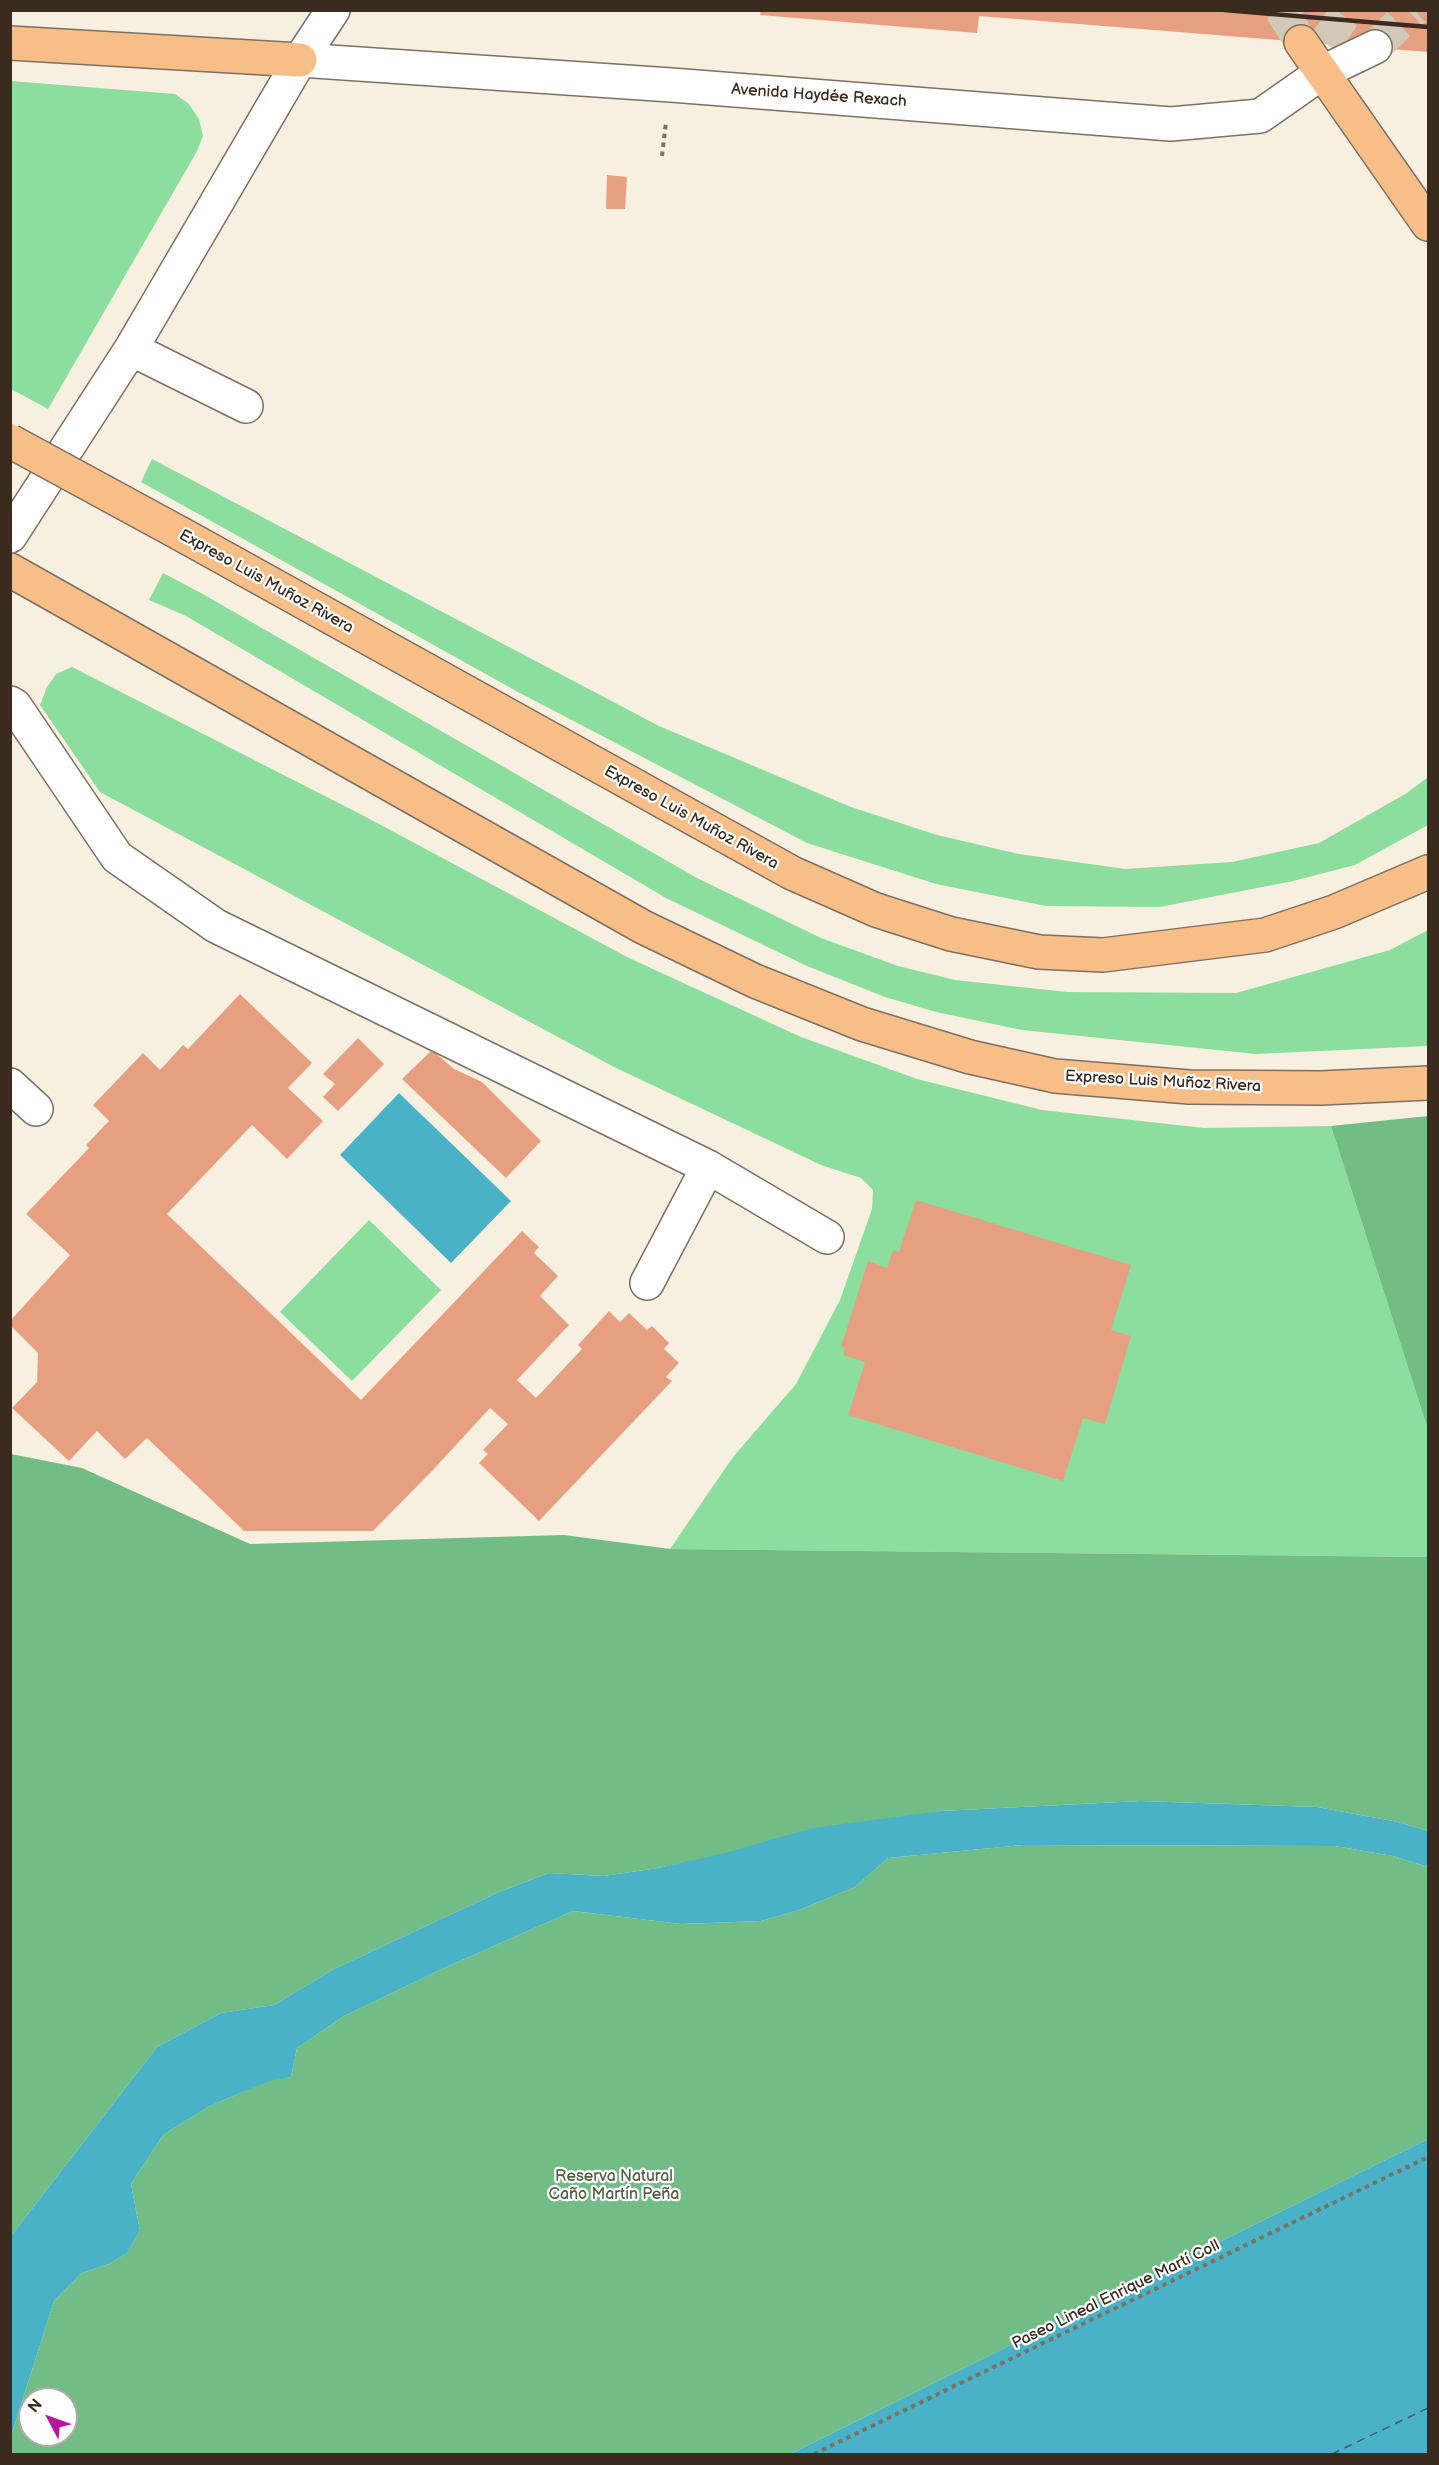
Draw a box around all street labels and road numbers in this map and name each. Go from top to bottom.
street label: Avenida Haydée Rexach [731,80,907,112]
street label: Expreso Luis Muñoz Rivera [175,526,357,638]
street label: Expreso Luis Muñoz Rivera [600,762,782,874]
street label: Expreso Luis Muñoz Rivera [1064,1067,1262,1097]
street label: Paseo Lineal Enrique Martí Coll [1009,2236,1223,2354]

